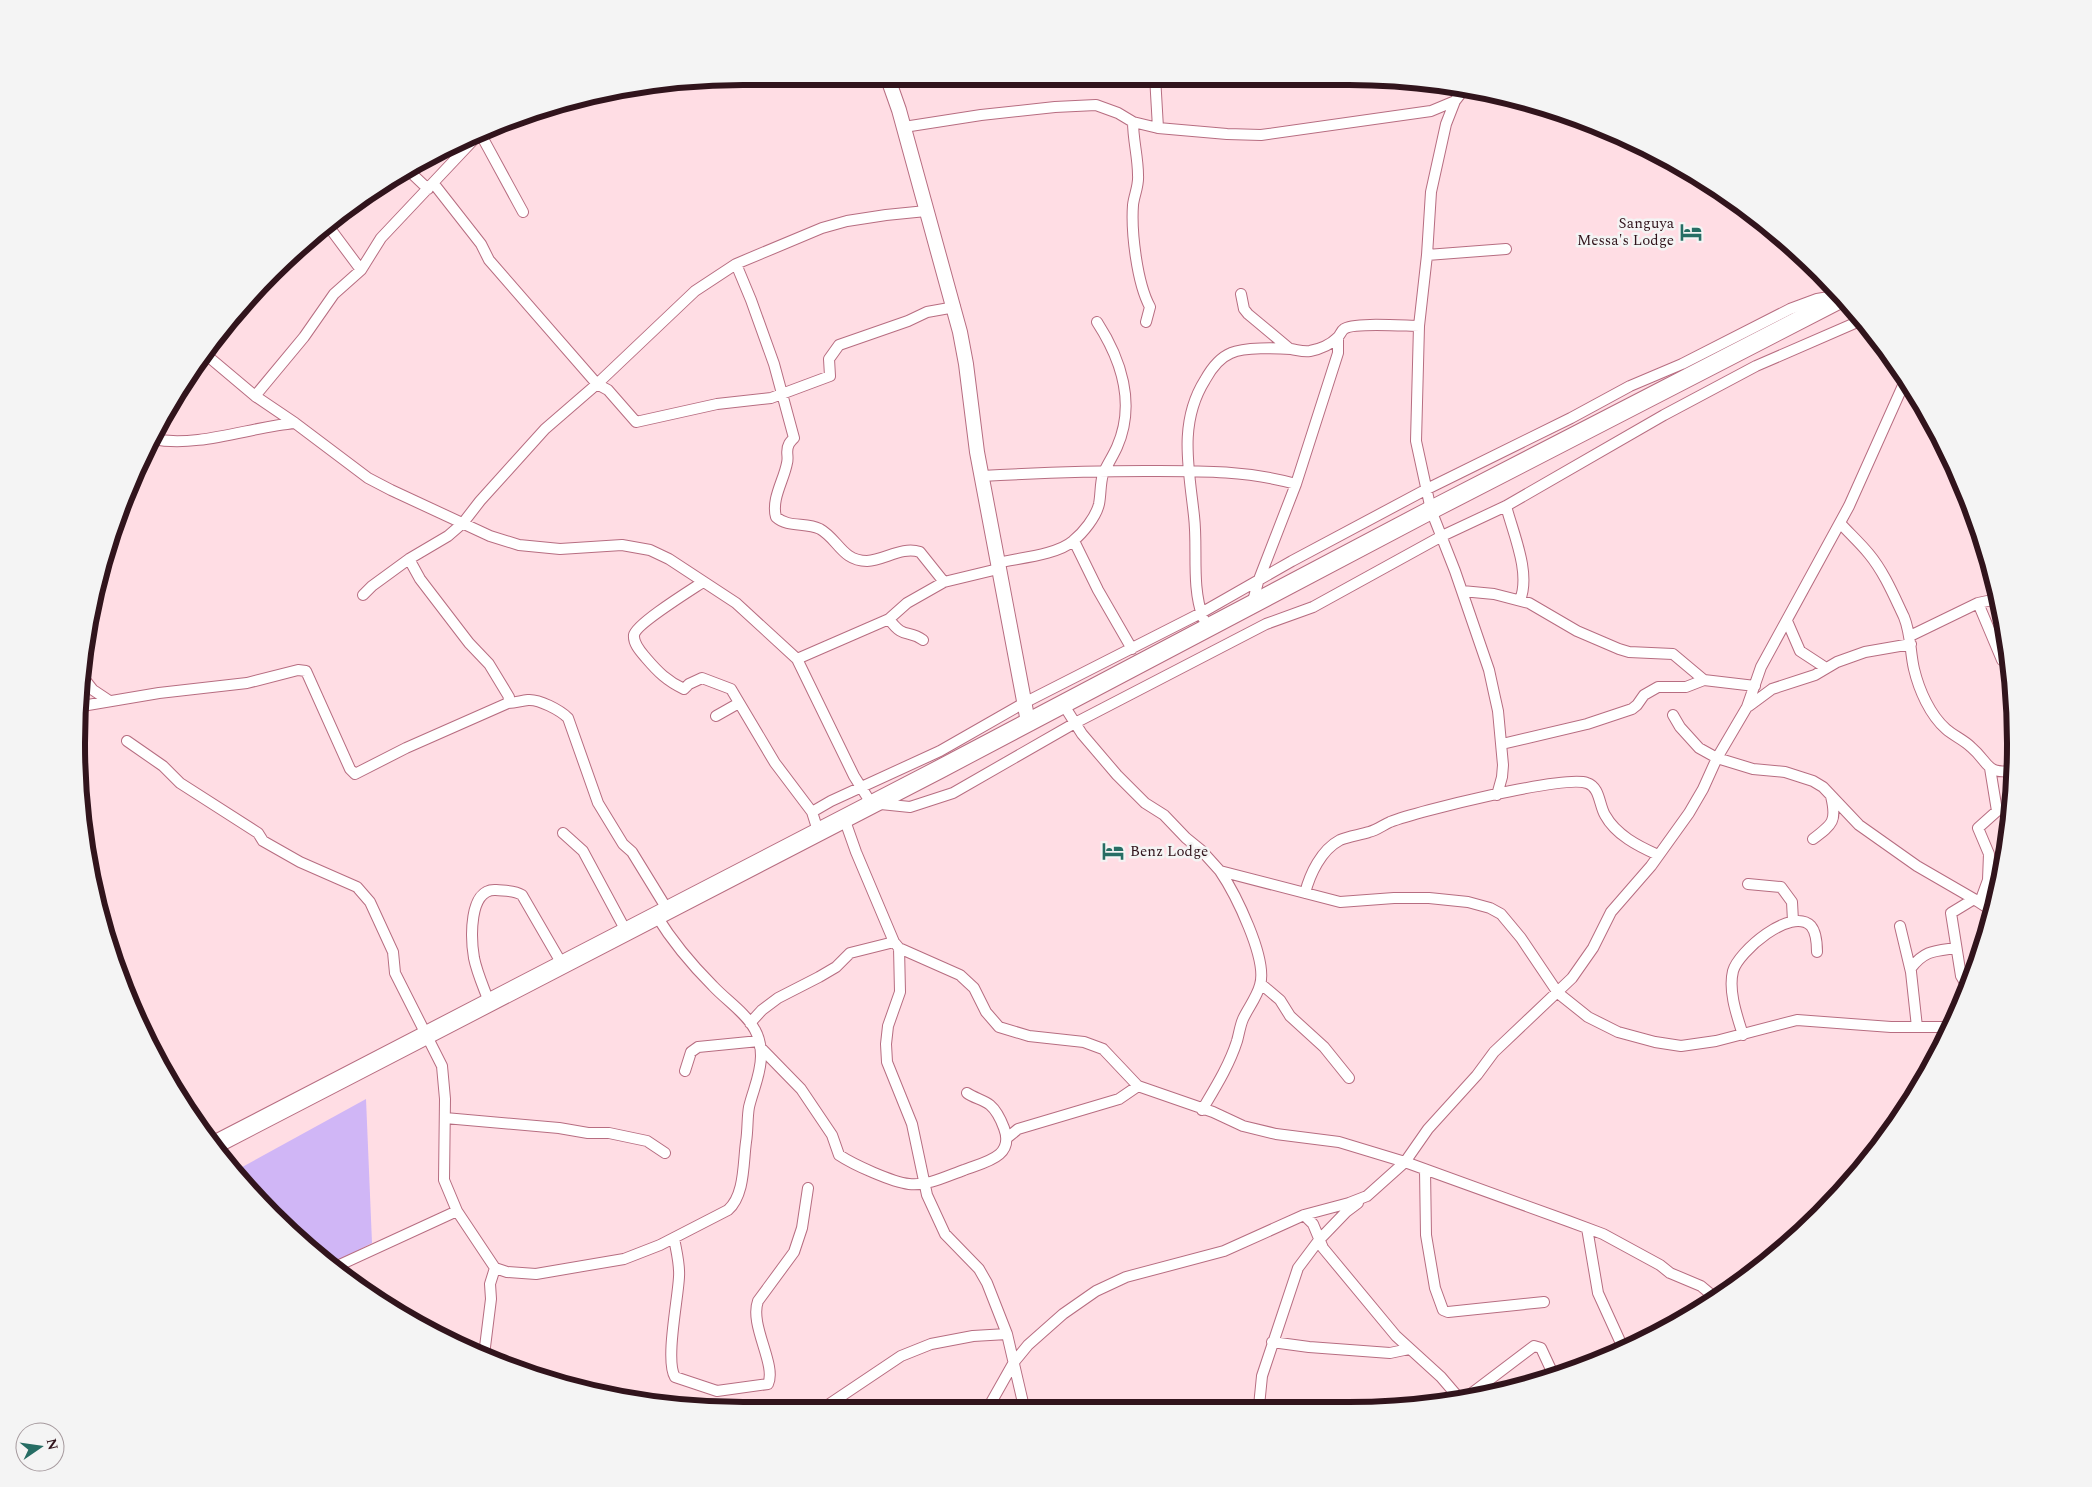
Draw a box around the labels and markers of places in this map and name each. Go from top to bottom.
place label: Sanguya Messa's Lodge [1577,212,1675,252]
hotel icon: Sanguya Messa's Lodge [1678,219,1704,245]
hotel icon: Benz Lodge [1100,838,1126,864]
place label: Benz Lodge [1130,840,1208,863]

